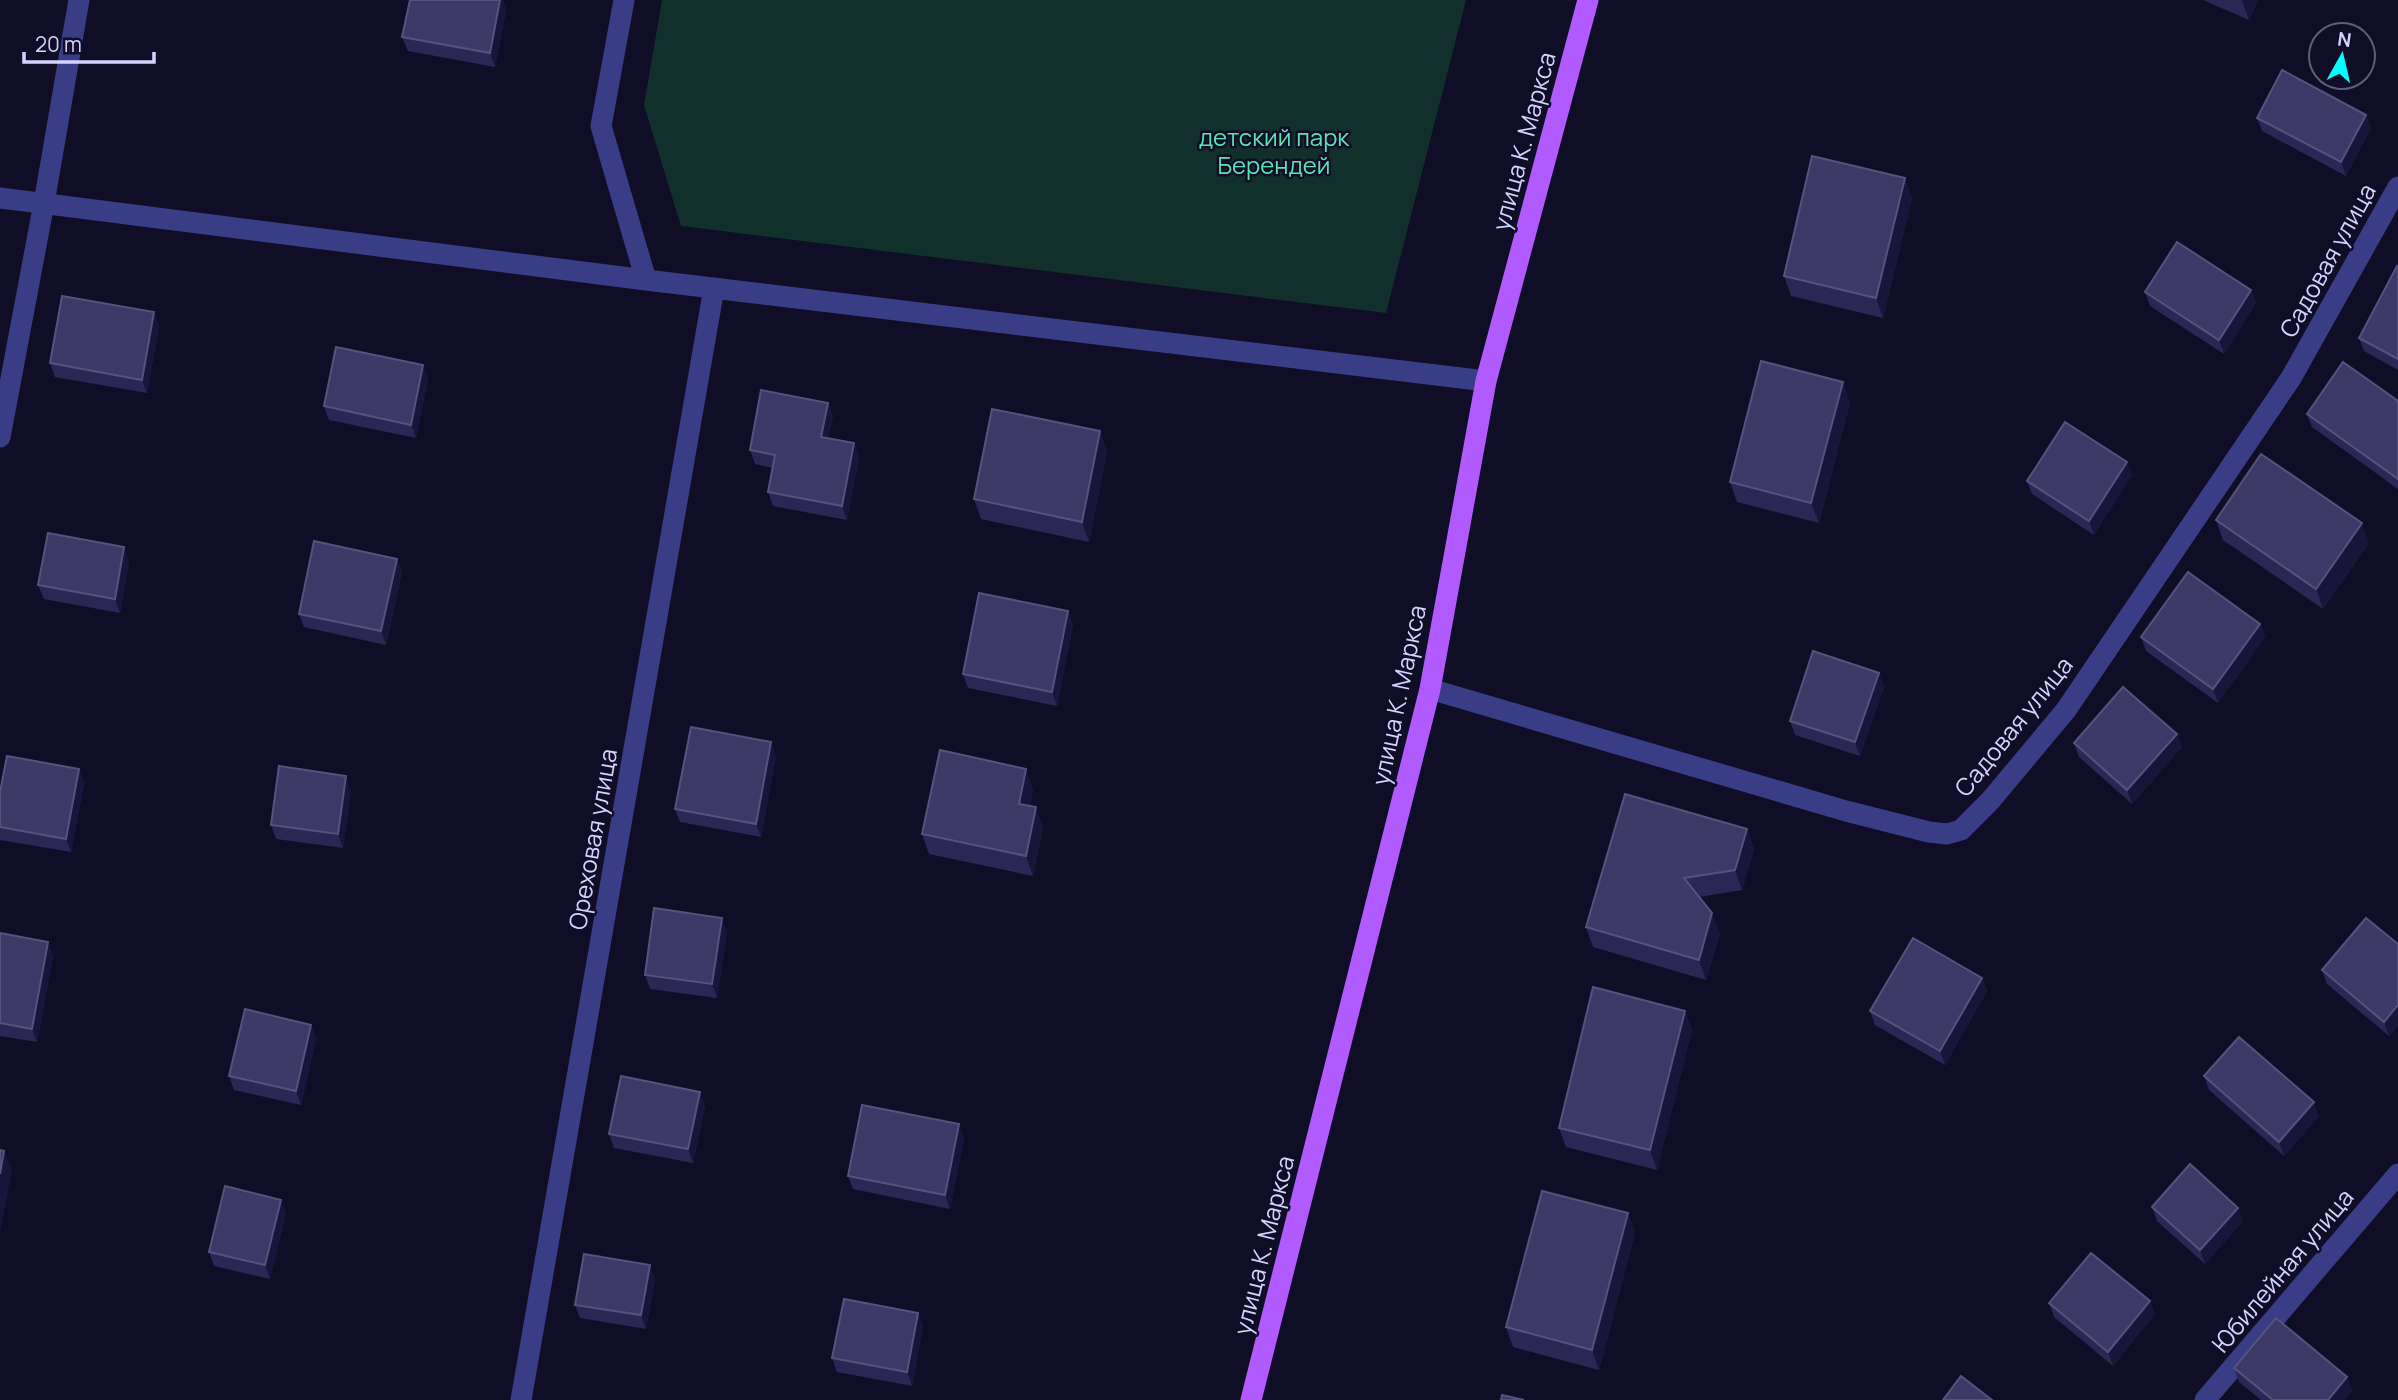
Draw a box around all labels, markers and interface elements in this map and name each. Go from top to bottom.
scale bar [24,21,154,65]
north arrow [2307,21,2377,91]
text: N [2336,25,2353,53]
text: 20 m [35,30,82,58]
street label: улица К. Маркса [1483,48,1563,234]
park label: детский парк Берендей [1199,120,1350,181]
street label: Садовая улица [2271,177,2383,343]
street label: улица К. Маркса [1363,602,1433,788]
street label: Садовая улица [1946,649,2080,803]
street label: Ореховая улица [560,746,624,932]
street label: улица К. Маркса [1225,1152,1301,1338]
street label: Юбилейная улица [2204,1181,2360,1359]

